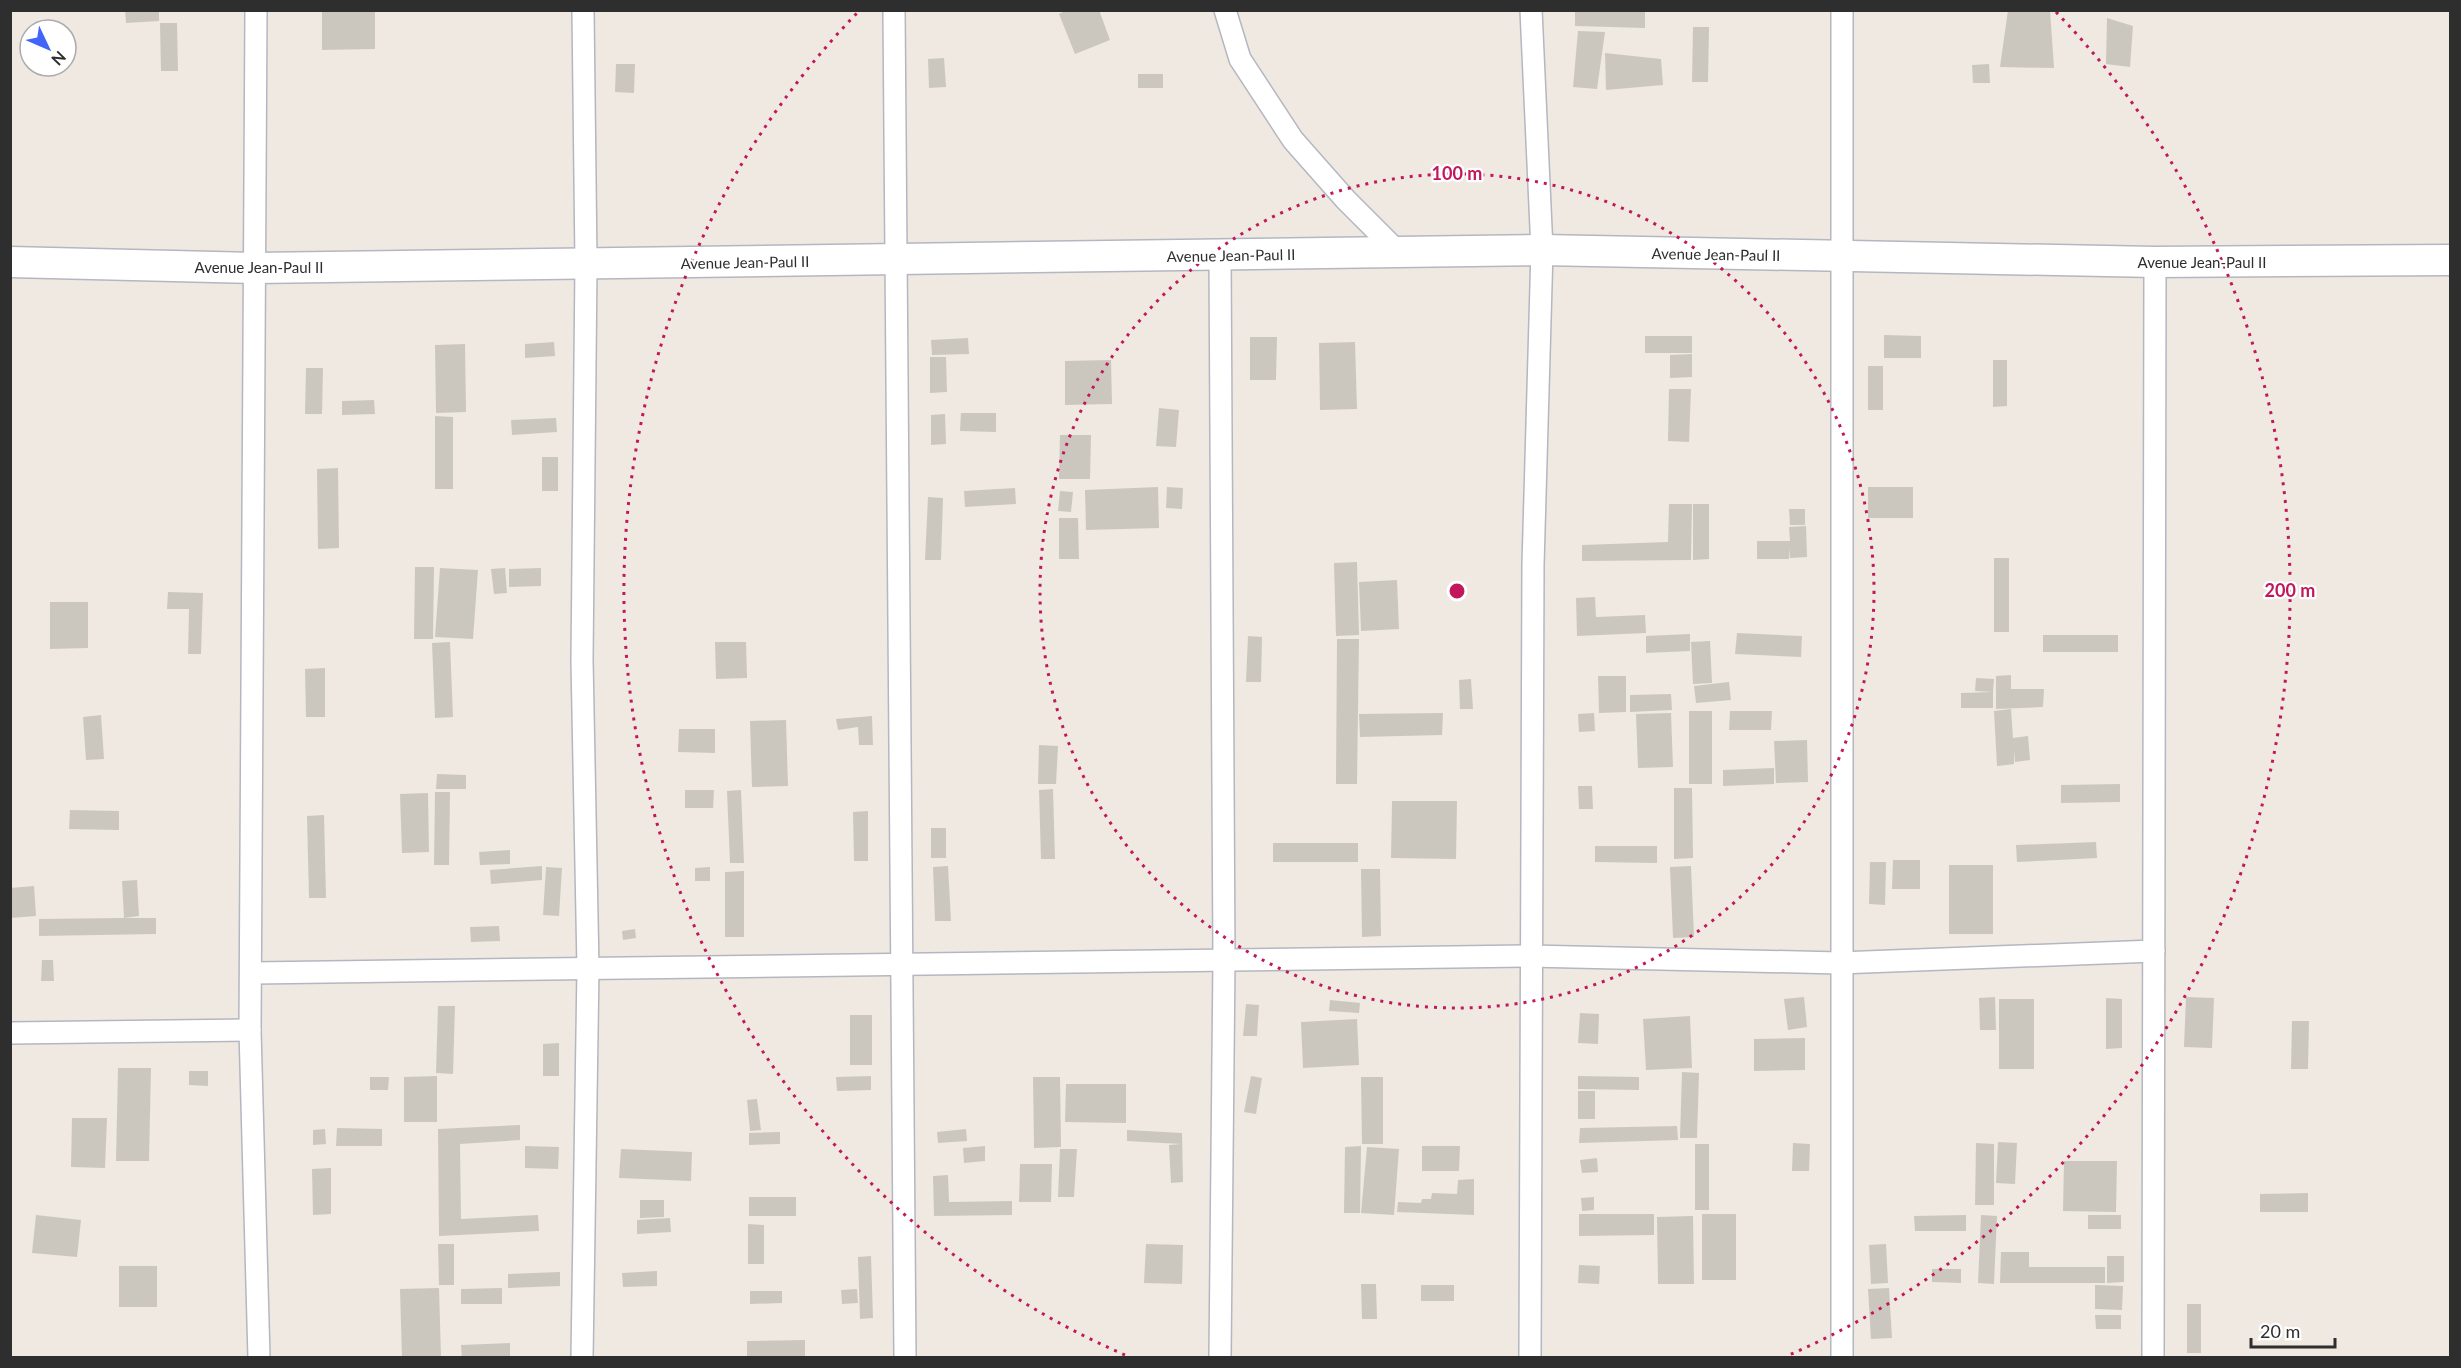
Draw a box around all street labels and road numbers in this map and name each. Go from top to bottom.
street label: Avenue Jean-Paul II [1651,244,1781,264]
street label: Avenue Jean-Paul II [1166,245,1296,265]
street label: Avenue Jean-Paul II [680,252,810,272]
street label: Avenue Jean-Paul II [2138,253,2266,271]
street label: Avenue Jean-Paul II [195,258,323,276]

